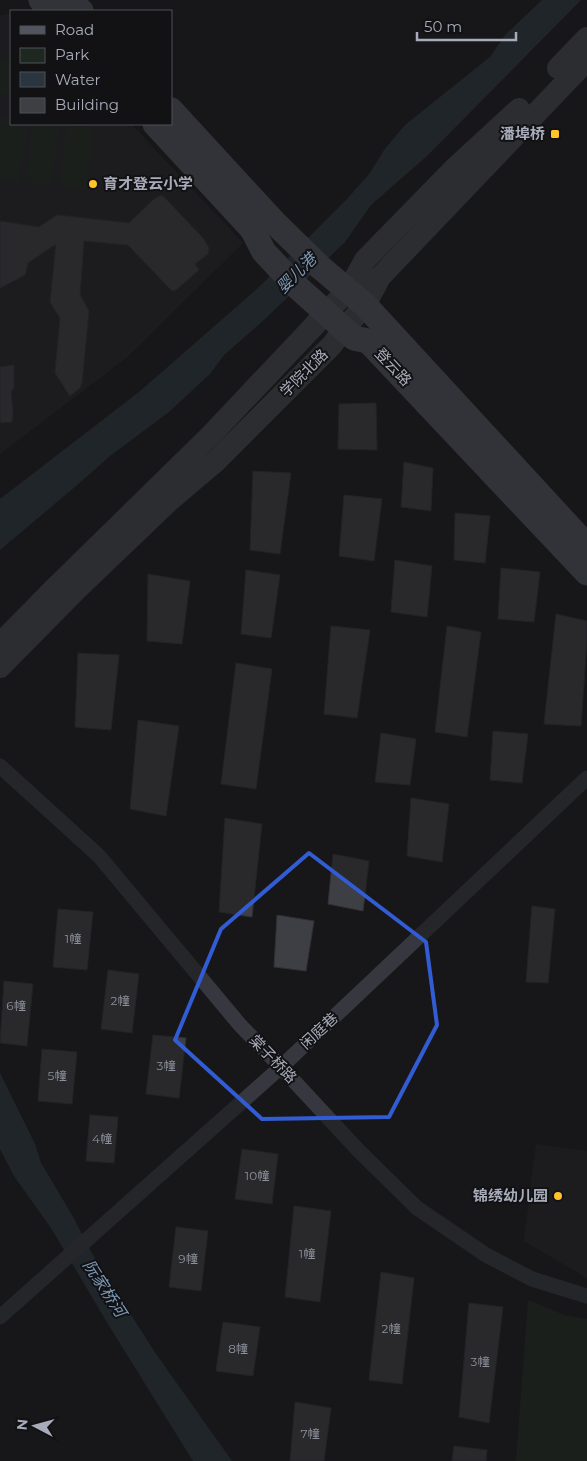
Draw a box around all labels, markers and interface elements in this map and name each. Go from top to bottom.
legend [10,10,172,125]
scale bar [417,10,516,42]
text: 50 m [424,17,462,36]
text: Road [55,20,94,39]
text: Park [55,45,89,64]
text: Water [55,70,101,89]
text: Building [55,95,119,114]
place label: 潘埠桥 [500,124,545,143]
marker: 潘埠桥 [549,128,561,140]
place label: 育才登云小学 [103,174,193,193]
marker: 育才登云小学 [87,178,99,190]
water label: 婴儿港 [273,248,321,297]
street label: 登云路 [371,344,416,390]
street label: 学院北路 [276,345,332,401]
house number: 1幢 [65,931,81,946]
house number: 2幢 [111,993,129,1008]
house number: 6幢 [6,998,26,1013]
street label: 闲庭巷 [296,1008,342,1053]
street label: 棠子桥路 [246,1030,301,1087]
house number: 3幢 [157,1058,175,1073]
house number: 5幢 [48,1068,66,1083]
house number: 4幢 [92,1131,112,1146]
house number: 10幢 [245,1168,269,1183]
place label: 锦绣幼儿园 [473,1186,548,1205]
marker: 锦绣幼儿园 [552,1190,564,1202]
house number: 1幢 [299,1246,315,1261]
house number: 9幢 [178,1251,198,1266]
water label: 阮家桥河 [79,1256,132,1323]
house number: 2幢 [382,1321,400,1336]
house number: 8幢 [228,1341,248,1356]
house number: 3幢 [471,1354,489,1369]
north arrow [10,1401,60,1451]
text: N [13,1418,32,1431]
house number: 7幢 [300,1426,320,1441]

